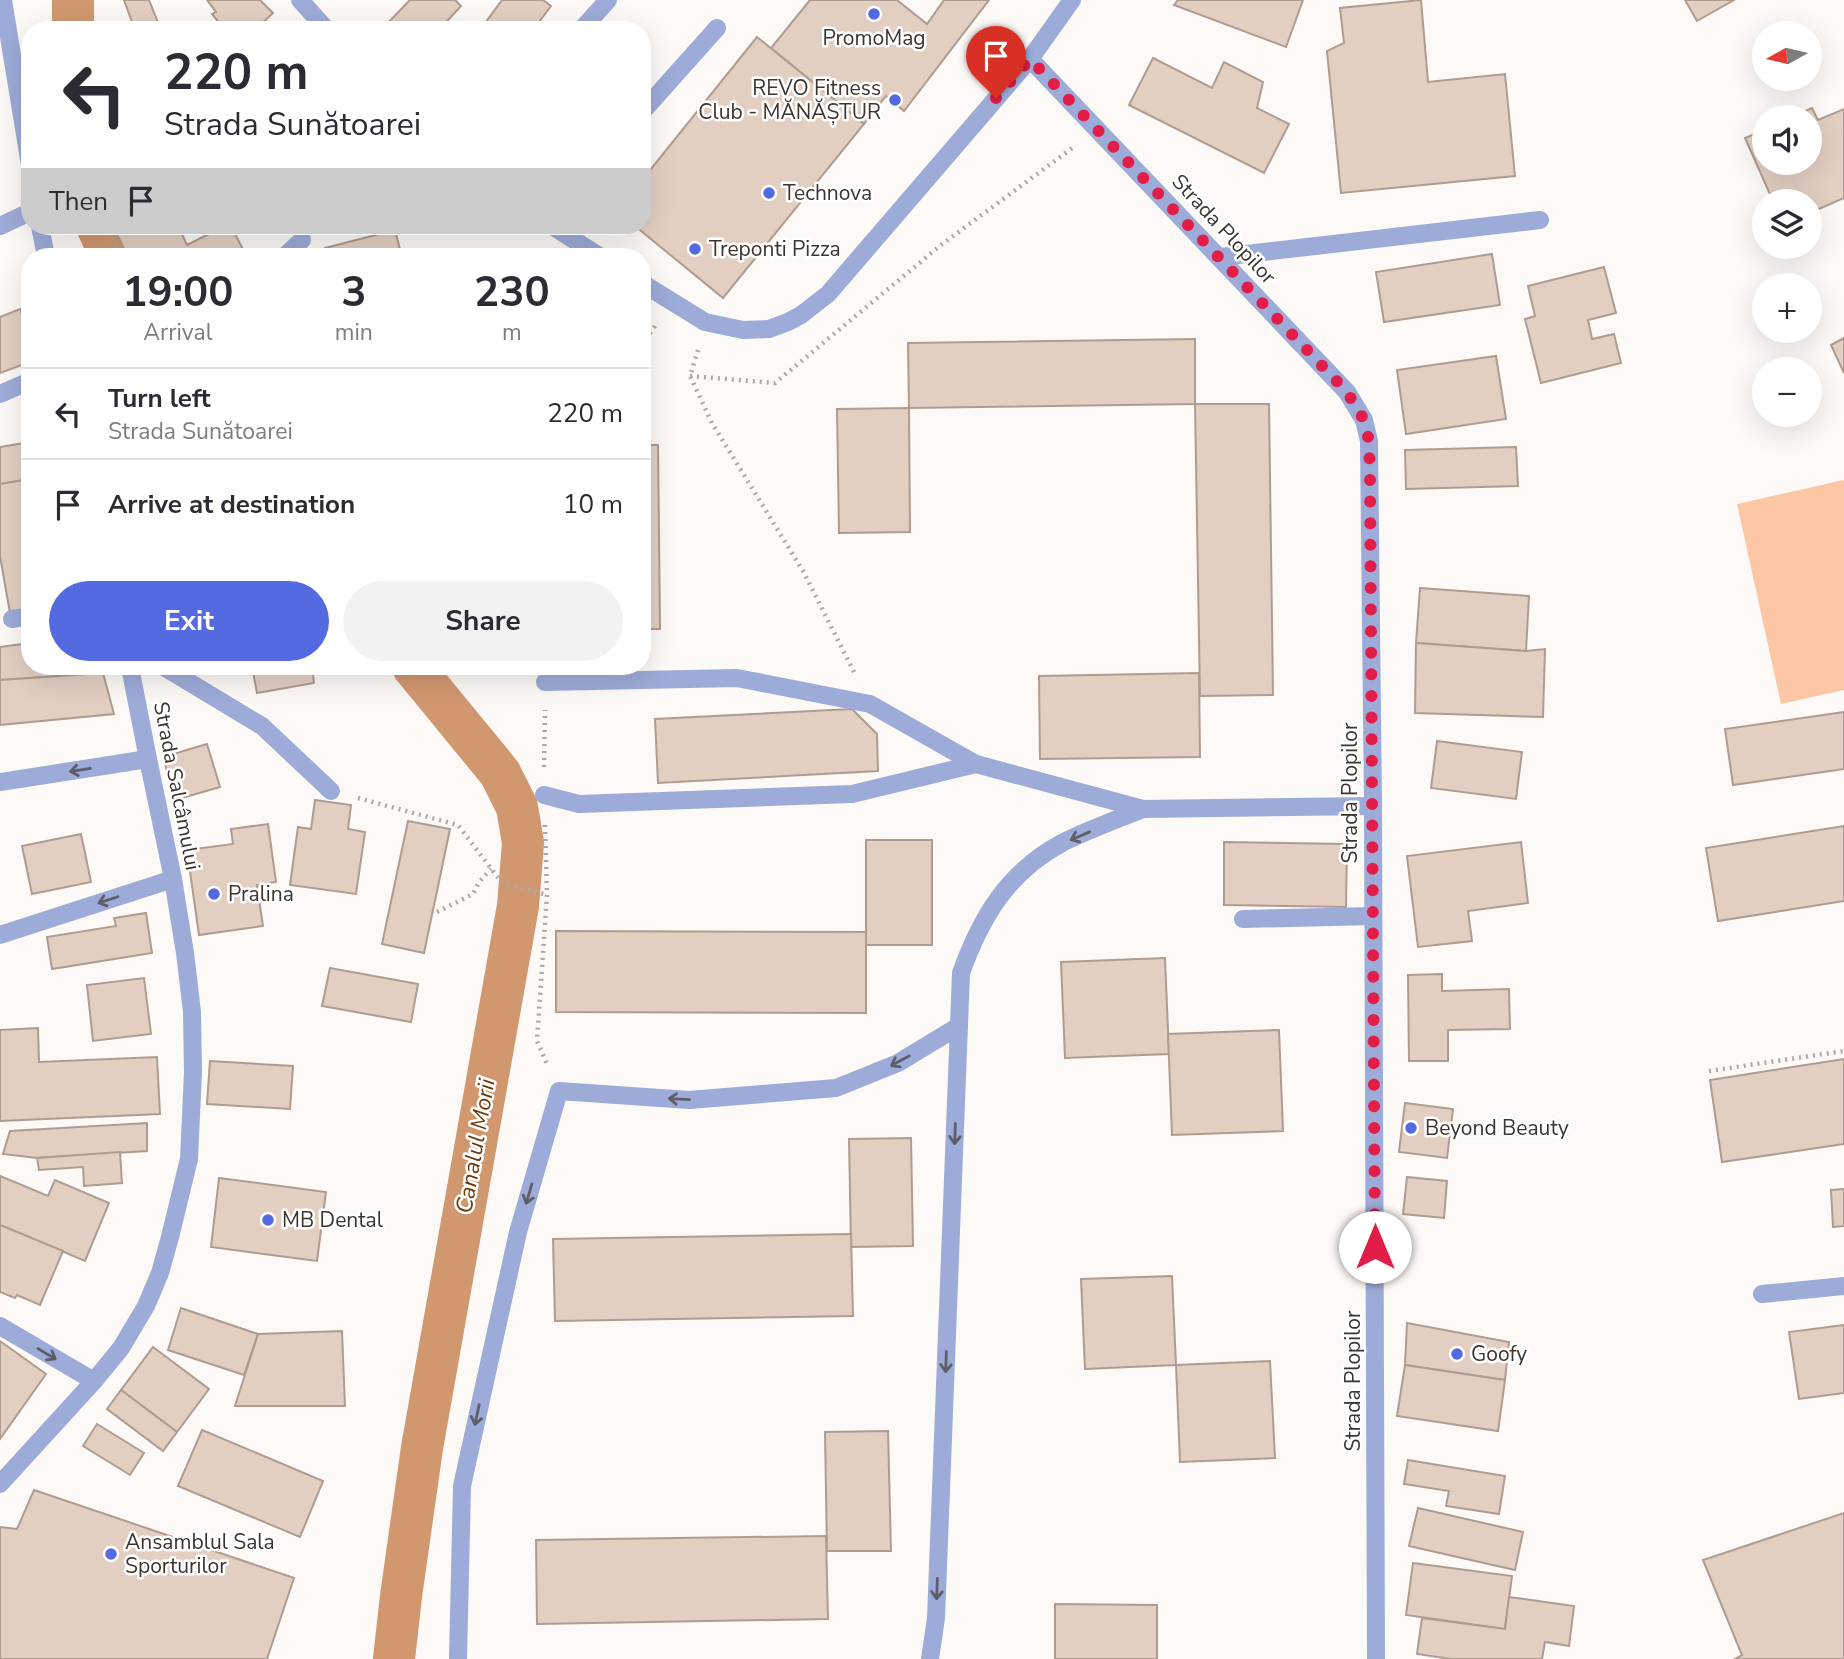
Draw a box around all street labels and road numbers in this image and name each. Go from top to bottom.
street label: Strada Plopilor [1166,168,1283,290]
street label: Strada Salcâmului [147,699,207,873]
street label: Strada Plopilor [1336,722,1364,864]
street label: Strada Plopilor [1339,1310,1367,1452]

